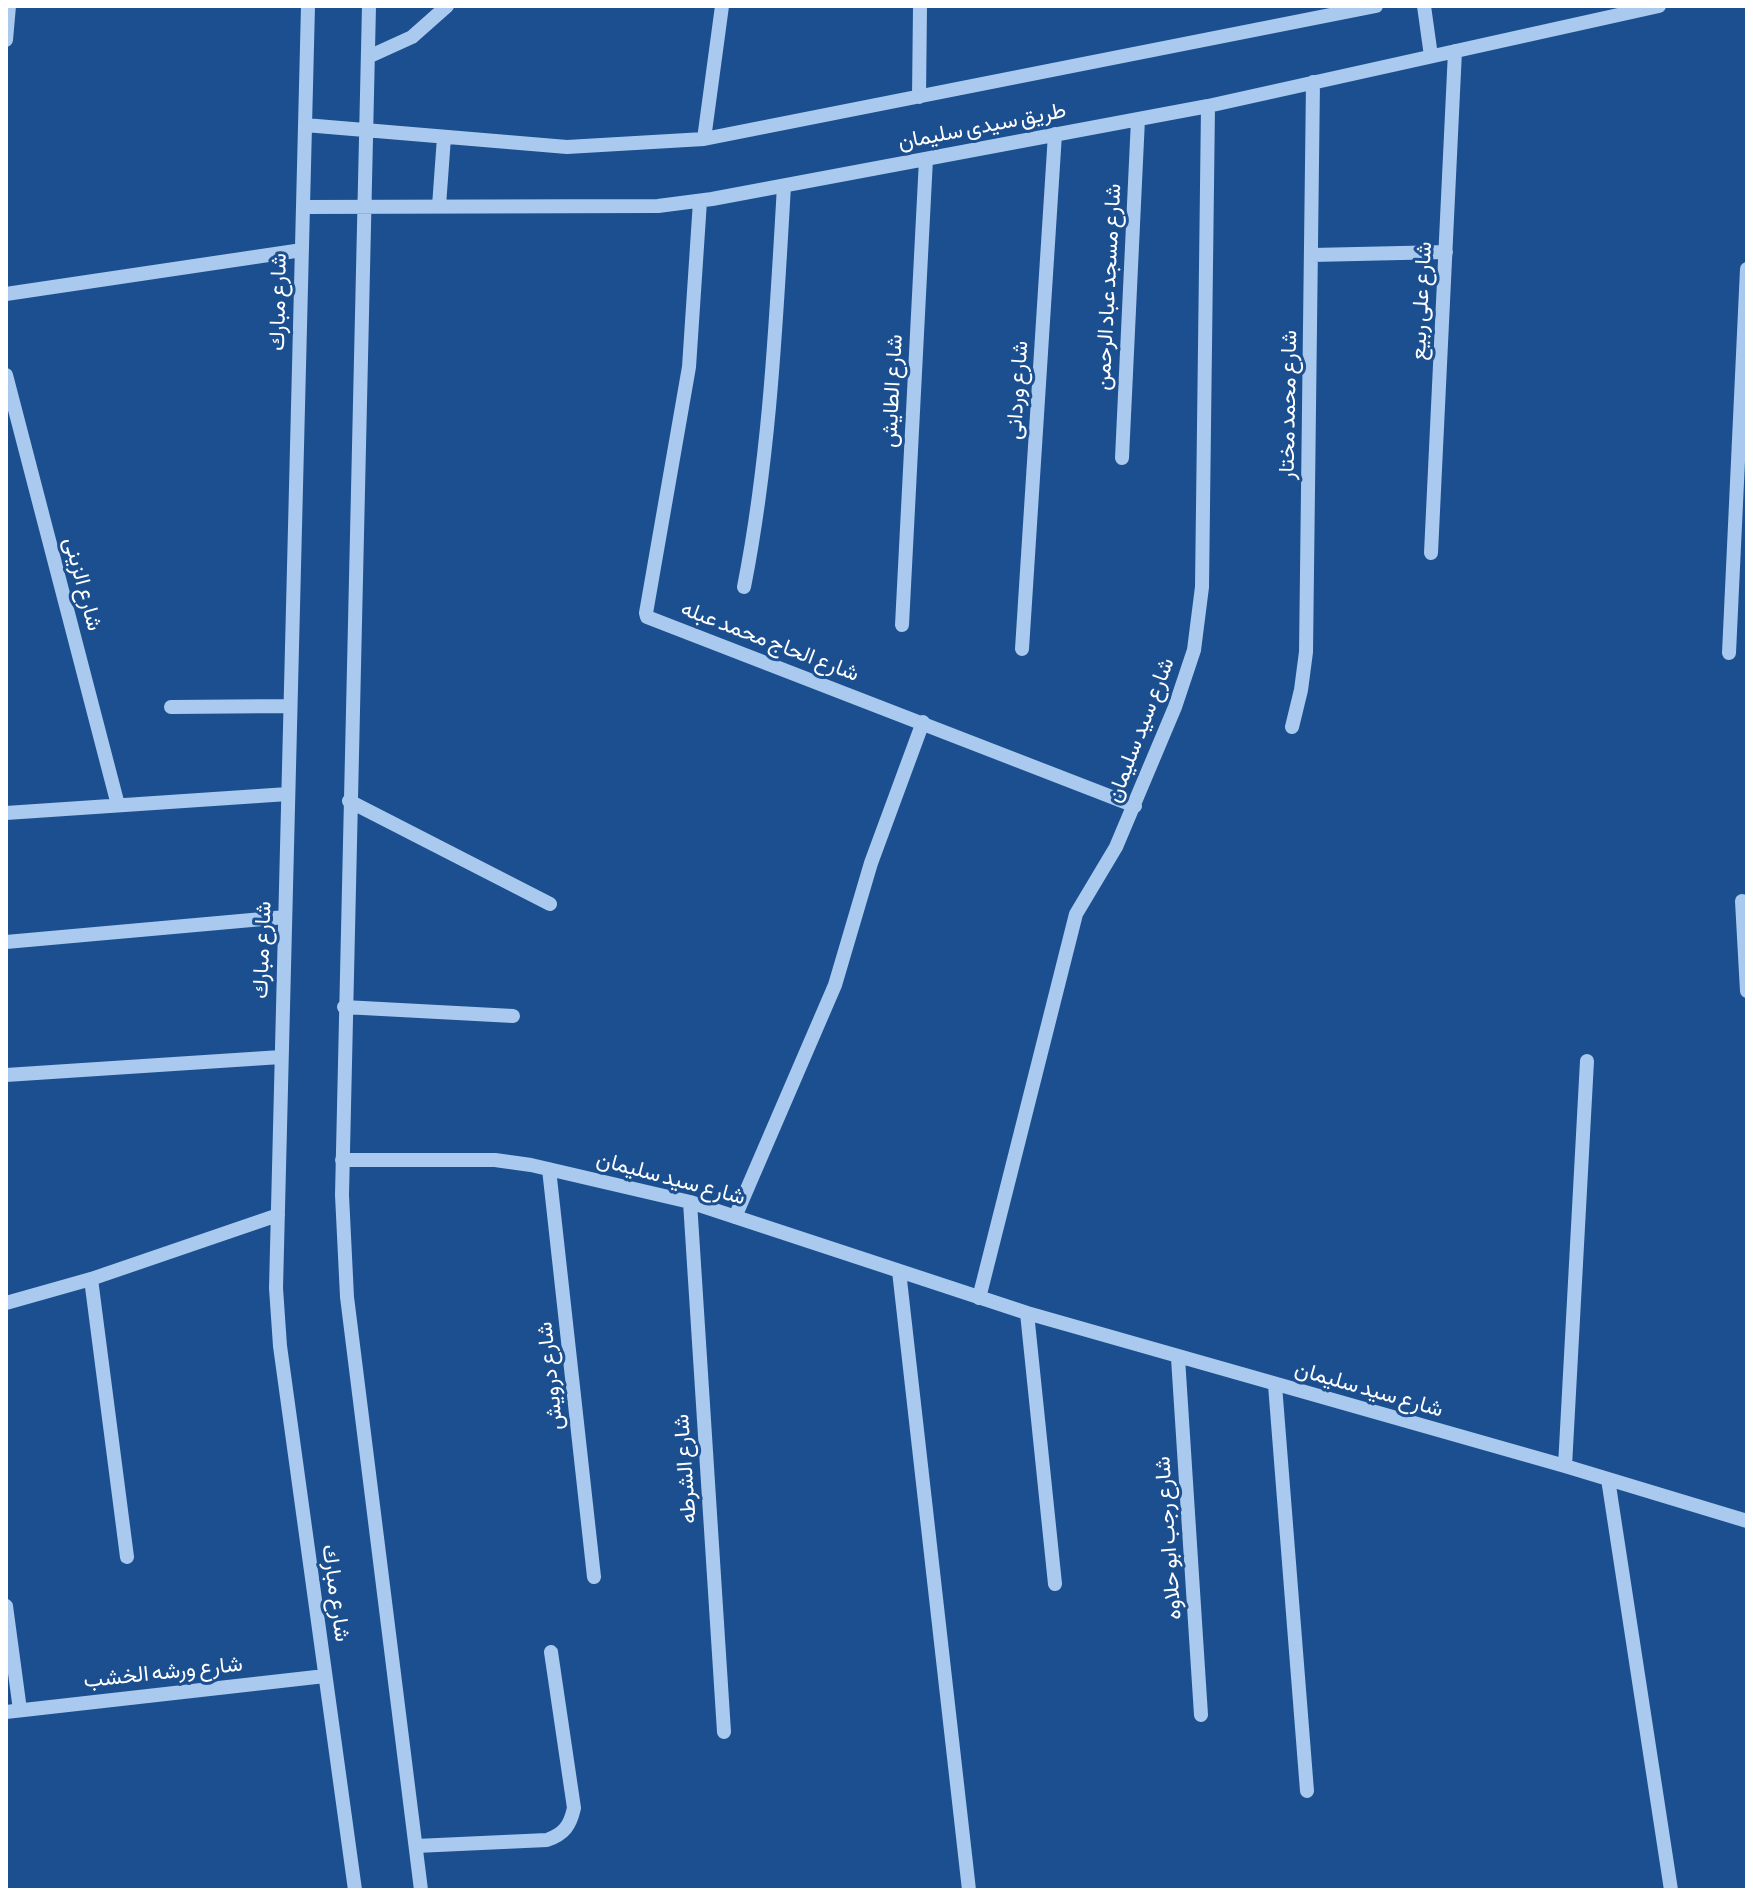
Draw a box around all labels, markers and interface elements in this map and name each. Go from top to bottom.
street label: طريق سيدى سليمان [896,97,1068,155]
street label: شارع مسجد عباد الرحمن [1089,183,1127,391]
street label: شارع على ربيع [1405,241,1437,361]
street label: شارع مبارك [264,253,292,351]
street label: شارع محمد مختار [1273,330,1303,480]
street label: شارع الطايش [876,334,908,448]
street label: شارع وردانى [1000,340,1034,440]
street label: شارع الزينى [58,534,108,634]
street label: شارع الحاج محمد عبله [677,595,863,687]
street label: شارع سيد سليمان [1100,654,1180,806]
street label: شارع مبارك [247,901,277,999]
street label: شارع سيد سليمان [594,1145,748,1211]
street label: شارع درويش [531,1321,569,1431]
street label: شارع سيد سليمان [1292,1355,1446,1423]
street label: شارع الشرطه [668,1413,702,1525]
street label: شارع رجب ابو حلاوه [1149,1455,1187,1621]
street label: شارع مبارك [316,1543,356,1643]
street label: شارع ورشه الخشب [82,1651,244,1693]

